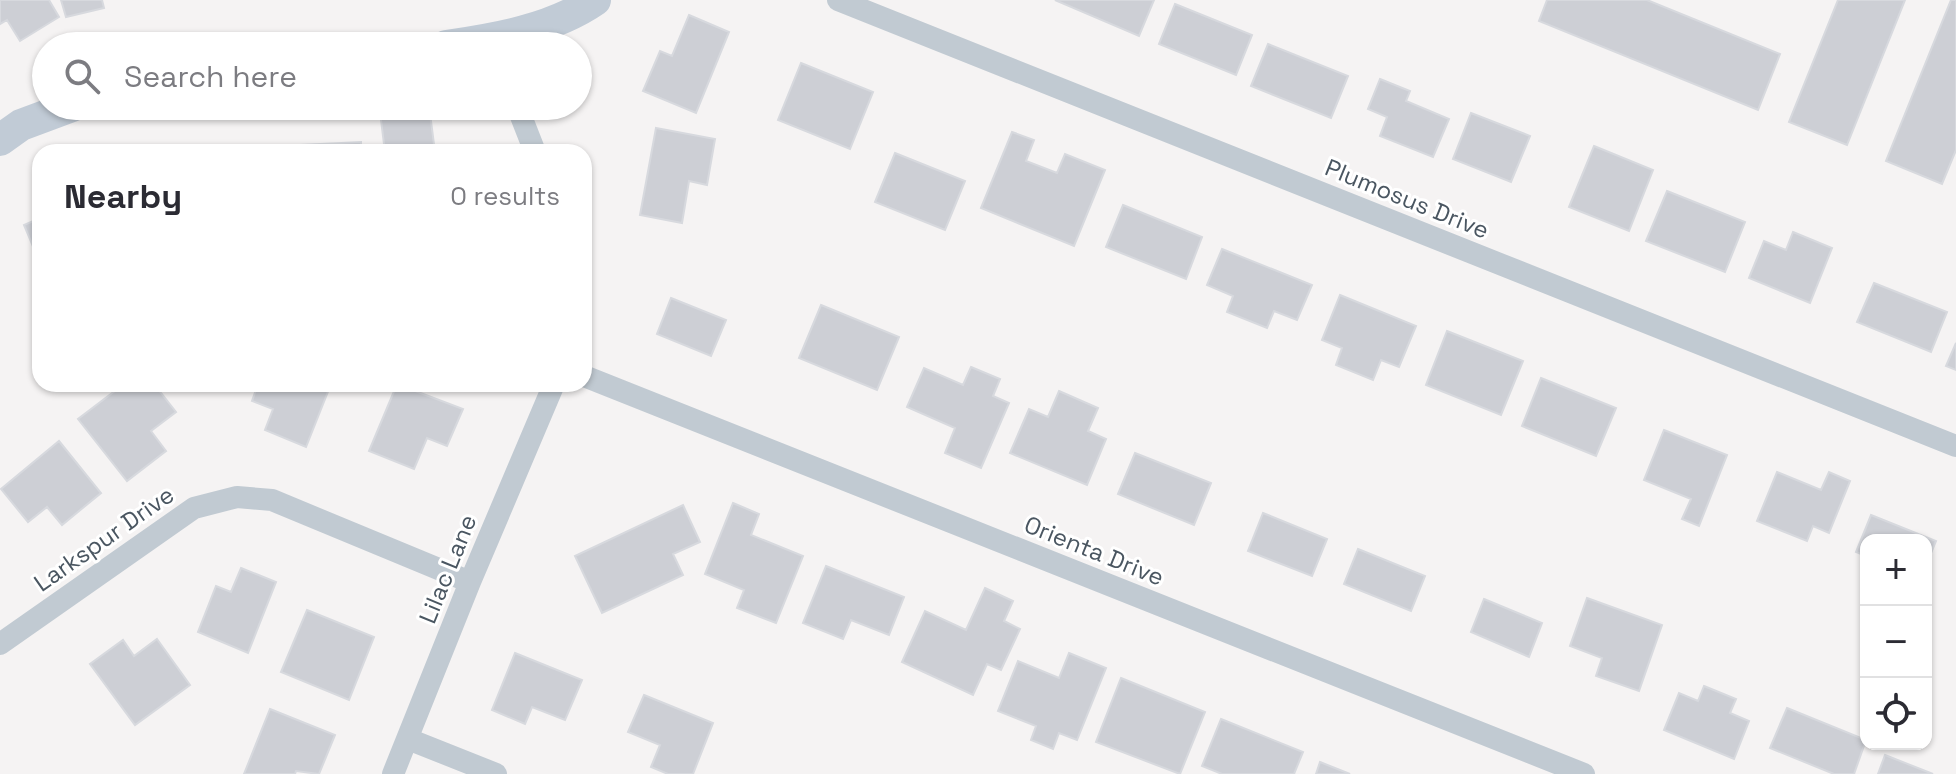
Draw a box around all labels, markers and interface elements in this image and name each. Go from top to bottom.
search box [32,32,592,120]
icon: search [60,54,104,98]
text: Search here [124,57,297,96]
street label: Plumosus Drive [1321,152,1494,246]
text: Nearby [64,175,182,218]
text: 0 results [450,179,560,213]
street label: Larkspur Drive [28,479,180,598]
street label: Orienta Drive [1020,508,1169,593]
street label: Lilac Lane [412,510,483,628]
map controls [1860,534,1932,750]
button: + [1860,534,1932,606]
button: − [1860,606,1932,678]
button: locate [1860,678,1932,750]

